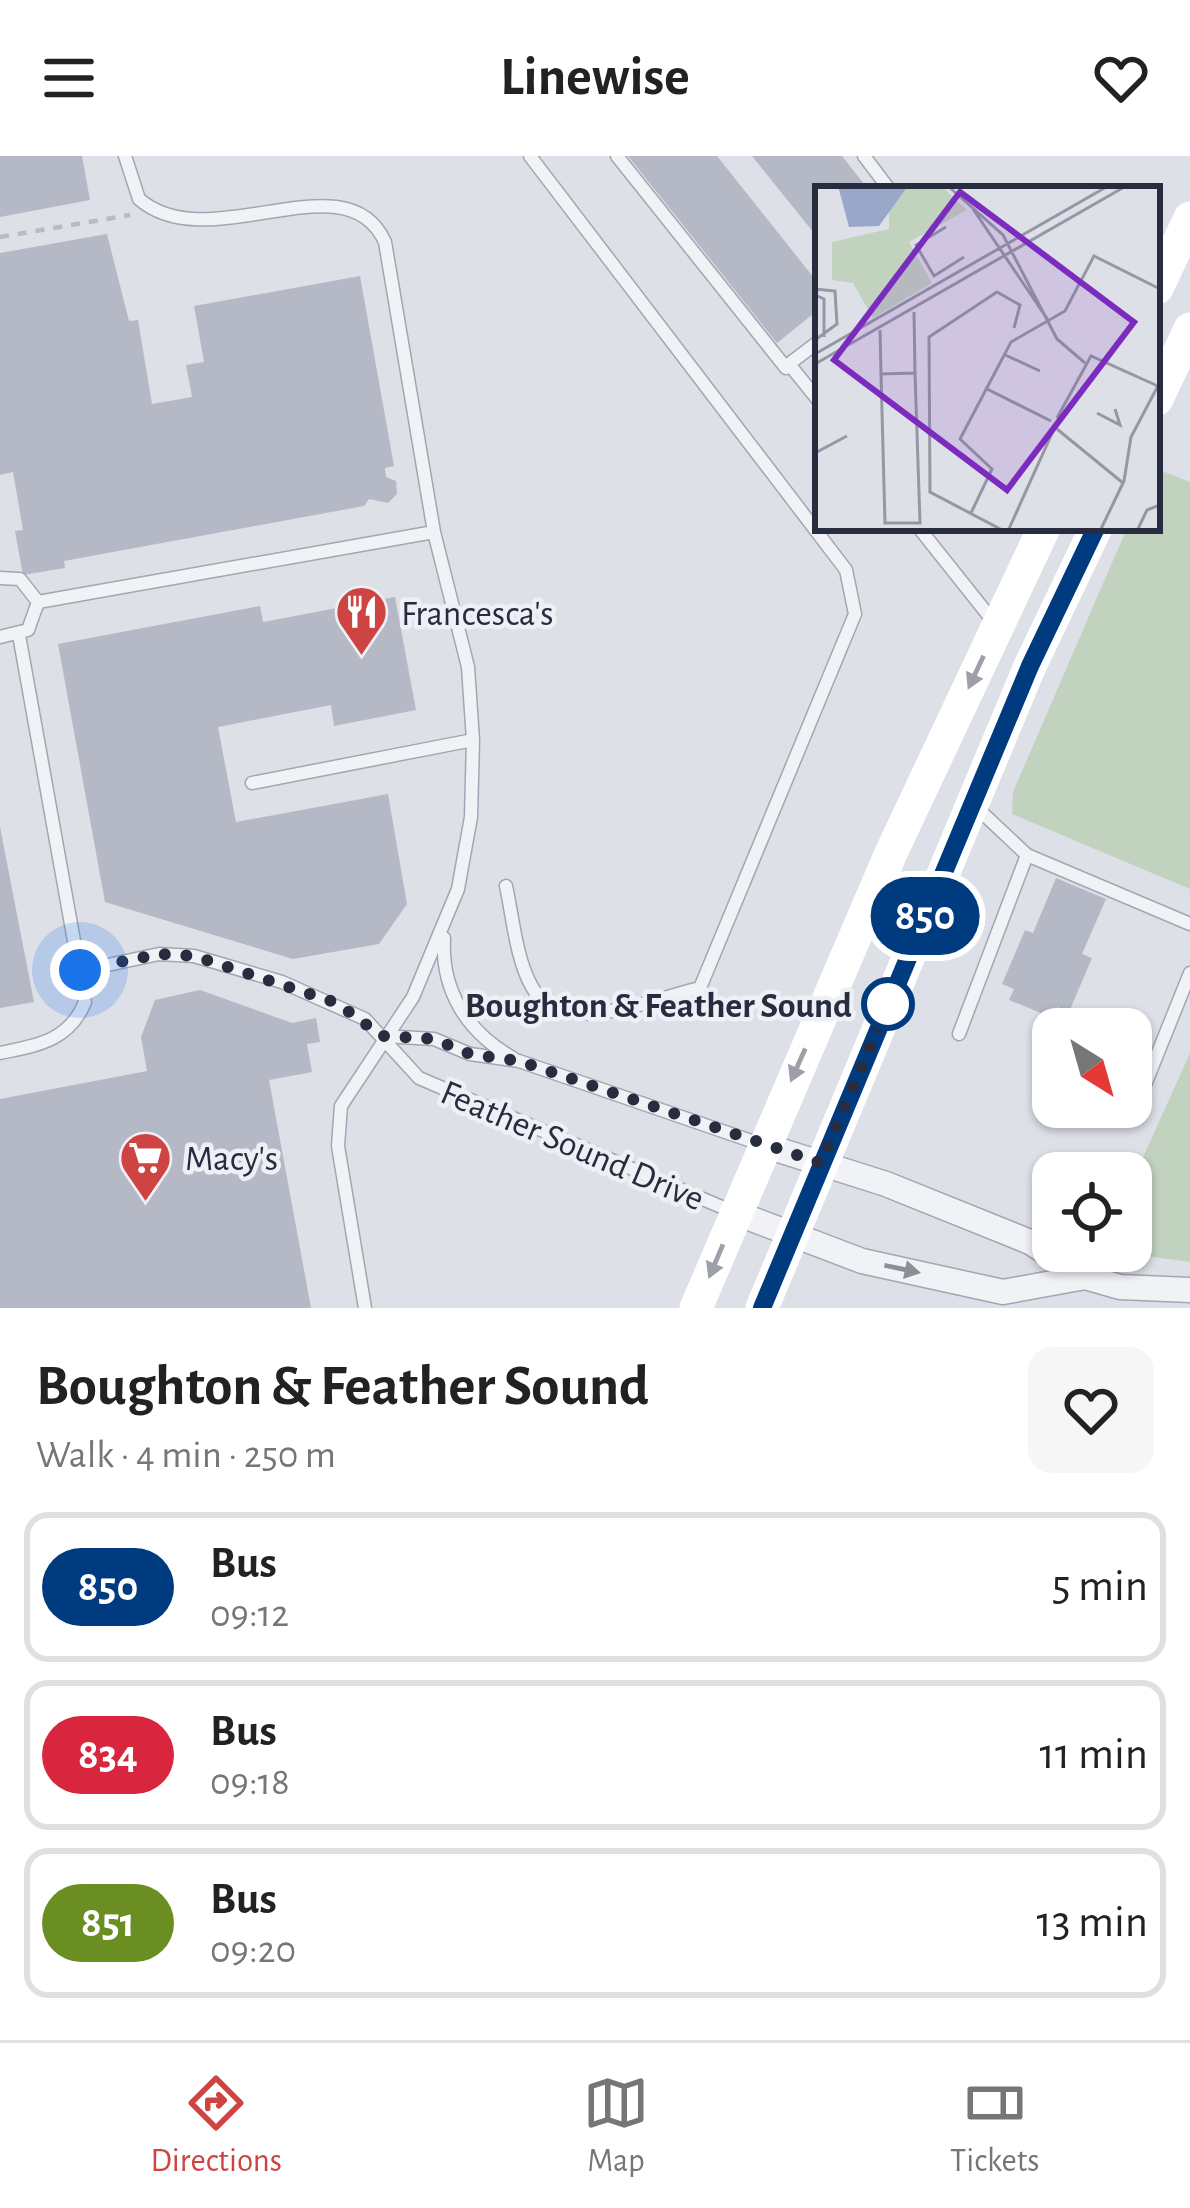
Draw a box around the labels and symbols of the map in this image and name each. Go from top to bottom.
inset map [815,186,1160,531]
restaurant icon: Francesca's [334,584,390,658]
place label: Francesca's [401,596,554,632]
one-way arrow [966,655,986,690]
line badge: 850 [856,877,994,955]
your location [50,940,110,1000]
marker: Boughton & Feather Sound [863,979,913,1029]
place label: Boughton & Feather Sound [465,988,852,1024]
north arrow [1032,1008,1152,1128]
one-way arrow [787,1048,807,1083]
street label: Feather Sound Drive [435,1074,709,1217]
supermarket icon: Macy's [118,1129,174,1203]
place label: Macy's [185,1141,278,1177]
one-way arrow [705,1243,725,1278]
one-way arrow [883,1261,921,1280]

